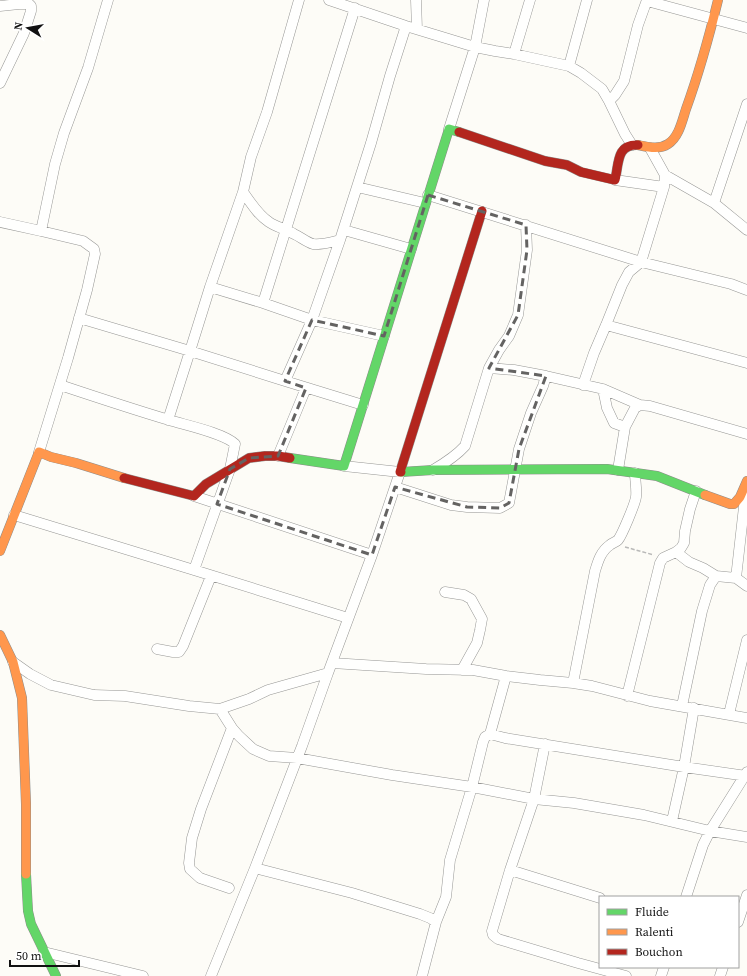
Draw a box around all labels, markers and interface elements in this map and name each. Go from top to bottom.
north arrow [8,8,48,48]
text: N [11,21,27,32]
legend [599,896,739,968]
text: Fluide [635,904,669,920]
text: Ralenti [635,924,674,940]
scale bar [10,942,79,968]
text: Bouchon [635,944,683,960]
text: 50 m [16,948,42,964]

